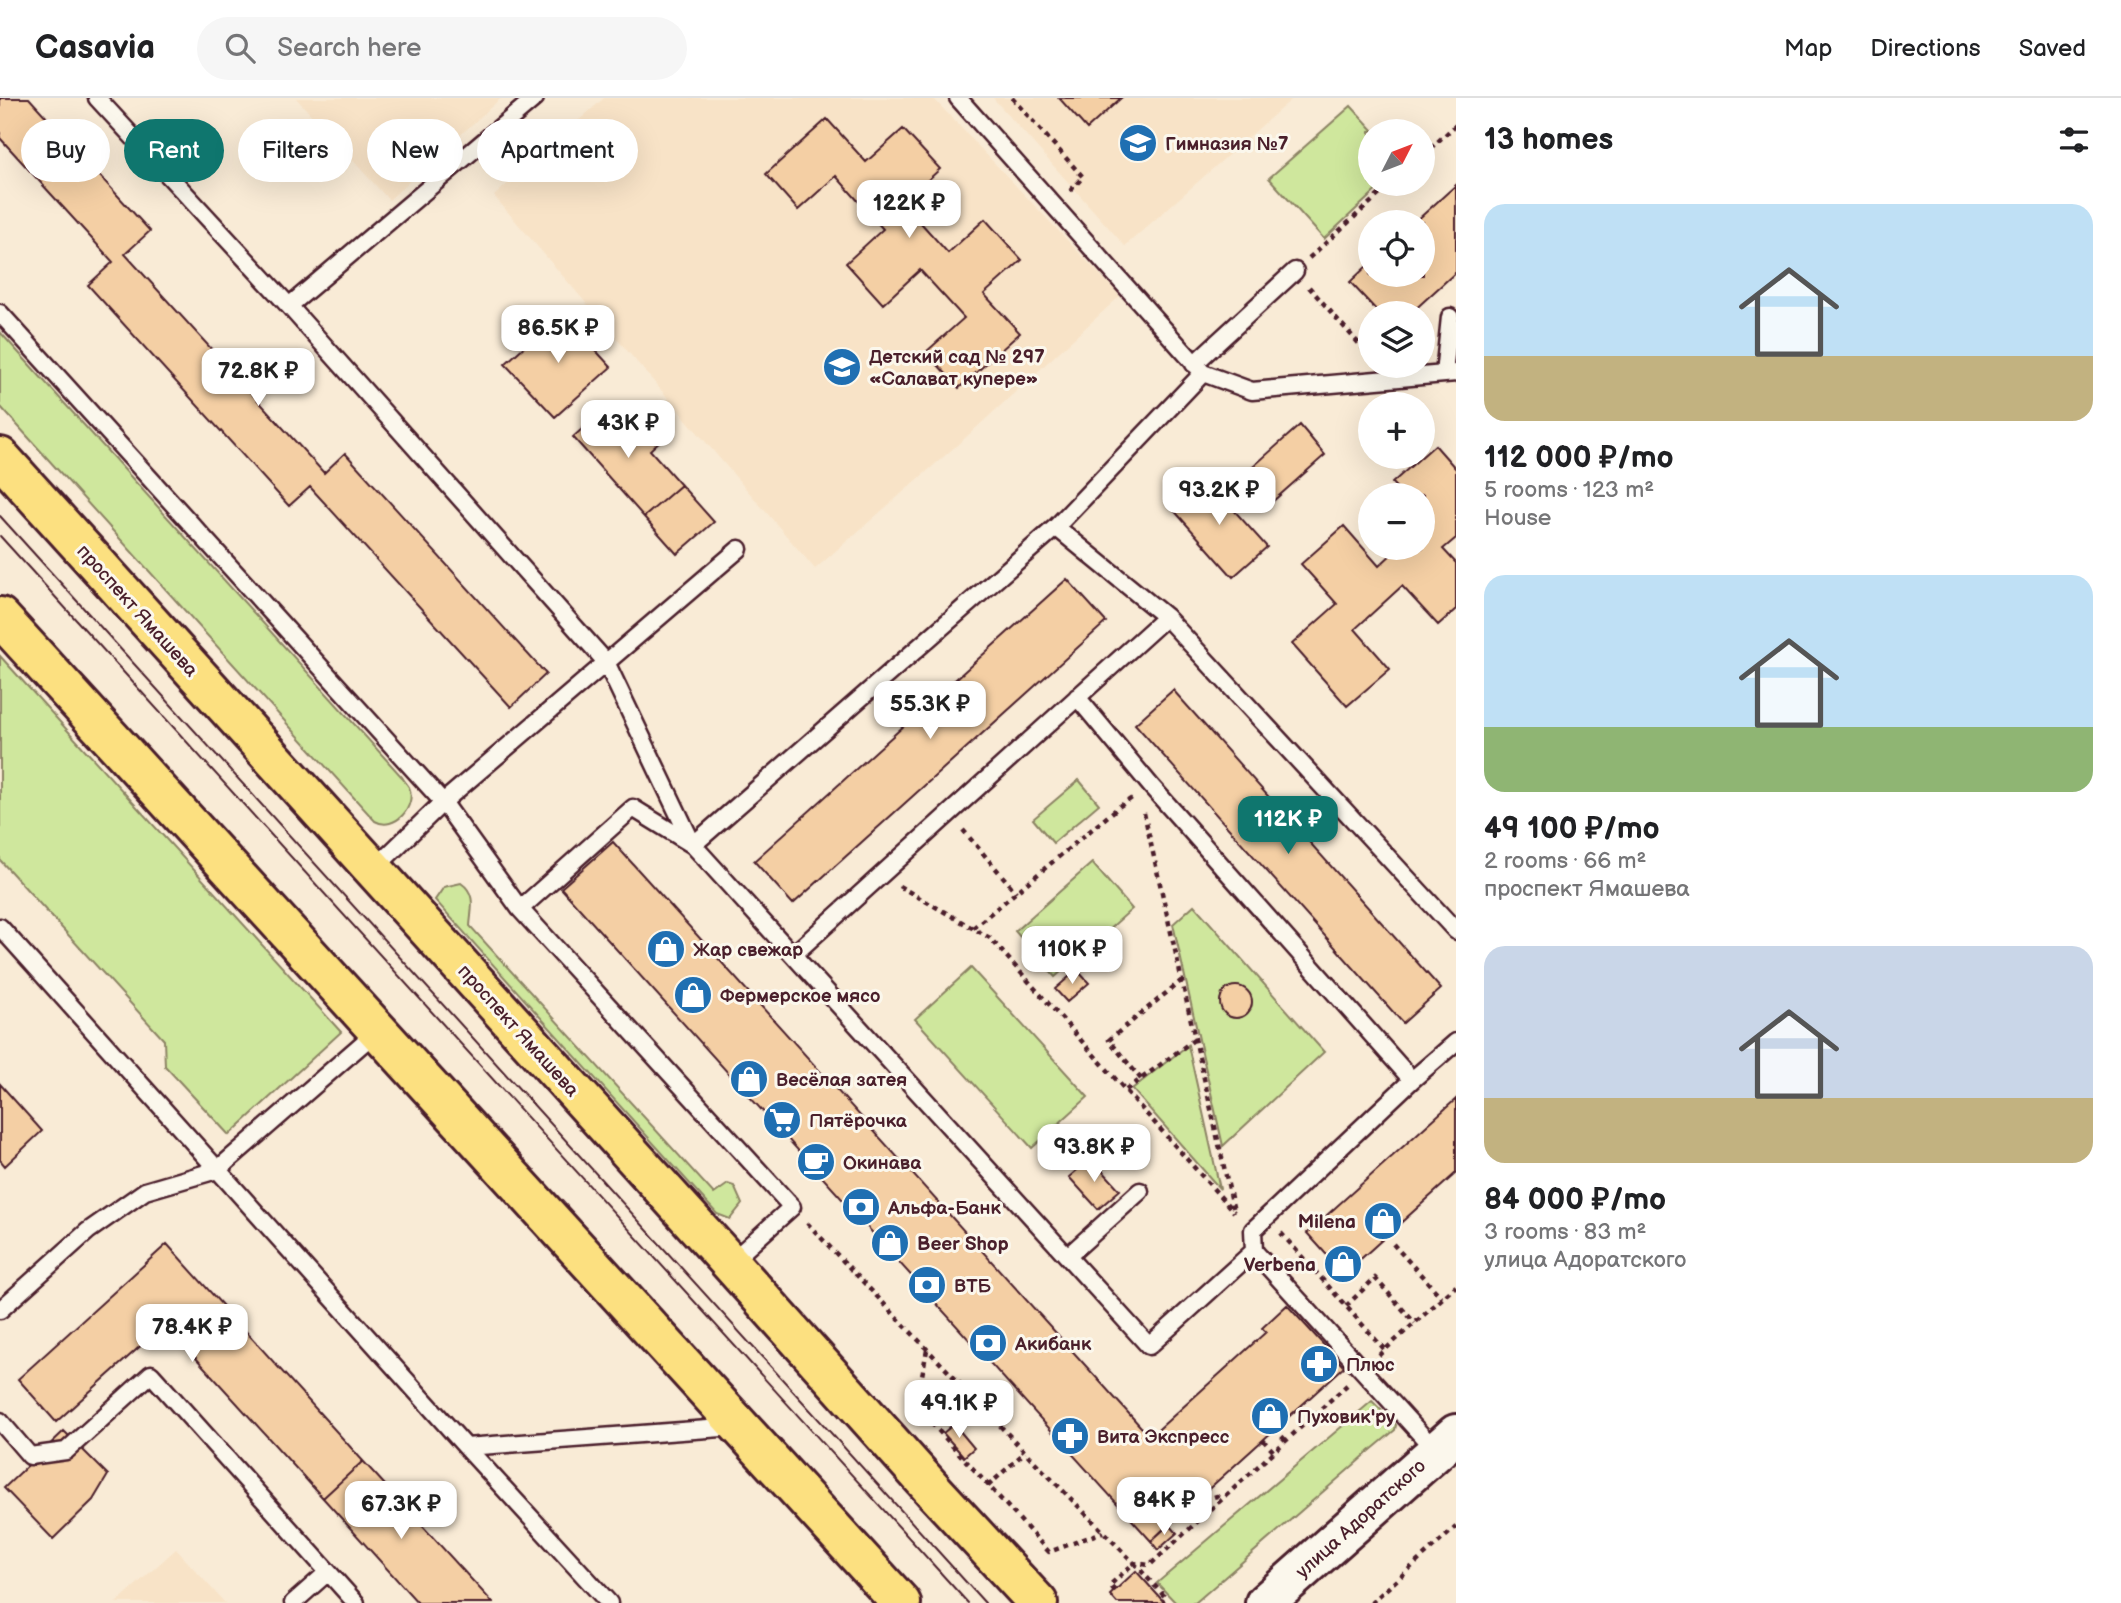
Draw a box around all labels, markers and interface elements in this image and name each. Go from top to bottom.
search box [197,17,687,80]
text: Casavia [35,28,155,68]
icon: search [221,29,259,67]
text: Search here [277,33,421,64]
text: Map [1784,34,1832,63]
text: Directions [1870,34,1981,63]
text: Saved [2019,34,2086,63]
chip: Buy [21,119,110,182]
chip: Rent [124,119,224,182]
chip: Filters [238,119,353,182]
chip: New [367,119,463,182]
chip: Apartment [477,119,638,182]
north arrow [1358,119,1435,196]
map controls [1358,119,1435,560]
icon: filters [2055,121,2093,159]
school or university icon: Гимназия №7 [1117,122,1159,164]
text: 13 homes [1484,122,1613,158]
place label: Гимназия №7 [1165,133,1289,156]
pin: 122K ₽ [852,180,966,240]
text: 122K ₽ [873,189,945,217]
button: locate [1358,210,1435,287]
icon: home [1726,249,1852,375]
button: layers [1358,301,1435,378]
pin: 86.5K ₽ [493,306,623,365]
text: 86.5K ₽ [517,314,599,342]
school or university icon: Детский сад № 297 «Салават купере» [821,346,863,388]
place label: Детский сад № 297 «Салават купере» [869,346,1045,391]
pin: 72.8K ₽ [193,348,323,408]
text: 72.8K ₽ [218,357,298,385]
button: + [1358,392,1435,469]
pin: 43K ₽ [579,400,677,460]
text: 43K ₽ [597,409,659,437]
text: 112 000 ₽/mo [1484,440,1674,476]
pin: 93.2K ₽ [1154,468,1284,527]
text: 93.2K ₽ [1179,476,1259,504]
text: 5 rooms · 123 m² [1484,476,1654,504]
button: − [1358,483,1435,560]
text: House [1484,504,1551,532]
street label: проспект Ямашева [71,540,202,682]
icon: home [1726,620,1852,746]
pin: 55.3K ₽ [865,682,995,741]
text: 55.3K ₽ [890,690,970,718]
pin: 112K ₽ [1231,796,1345,856]
text: 112K ₽ [1254,805,1322,833]
text: 49 100 ₽/mo [1484,811,1660,847]
text: 2 rooms · 66 m² [1484,847,1646,875]
text: проспект Ямашева [1484,875,1690,903]
pin: 110K ₽ [1015,926,1129,986]
shop icon: Жар свежар [645,928,687,970]
text: 110K ₽ [1038,935,1106,963]
place label: Жар свежар [693,939,804,962]
street label: проспект Ямашева [452,960,583,1102]
shop icon: Фермерское мясо [672,974,714,1016]
place label: Фермерское мясо [720,985,880,1008]
icon: home [1726,991,1852,1117]
shop icon: Весёлая затея [728,1058,770,1100]
place label: Весёлая затея [776,1069,907,1092]
supermarket icon: Пятёрочка [761,1099,803,1141]
place label: Пятёрочка [809,1110,908,1133]
pin: 93.8K ₽ [1029,1124,1159,1184]
text: 93.8K ₽ [1053,1133,1135,1161]
cafe icon: Окинава [795,1141,837,1183]
place label: Окинава [843,1152,922,1175]
text: 84 000 ₽/mo [1484,1182,1666,1218]
bank icon: Альфа-Банк [840,1186,882,1228]
place label: Альфа-Банк [887,1197,1002,1220]
shop icon: Milena [1362,1200,1404,1242]
place label: Milena [1298,1211,1356,1234]
text: 3 rooms · 83 m² [1484,1218,1646,1246]
shop icon: Beer Shop [869,1222,911,1264]
place label: Beer Shop [917,1233,1009,1256]
shop icon: Verbena [1322,1243,1364,1285]
text: улица Адоратского [1484,1246,1686,1274]
place label: Verbena [1244,1254,1316,1277]
bank icon: ВТБ [906,1264,948,1306]
place label: ВТБ [954,1275,991,1298]
pin: 78.4K ₽ [127,1304,257,1364]
text: 78.4K ₽ [152,1313,232,1341]
bank icon: Акибанк [967,1322,1009,1364]
place label: Акибанк [1014,1333,1092,1356]
pharmacy icon: Плюс [1298,1343,1340,1385]
place label: Плюс [1346,1354,1395,1377]
pin: 49.1K ₽ [894,1380,1024,1440]
text: 49.1K ₽ [920,1389,998,1417]
shop icon: Пуховик'ру [1249,1395,1291,1437]
place label: Пуховик'ру [1297,1406,1395,1429]
pharmacy icon: Вита Экспресс [1049,1415,1091,1457]
place label: Вита Экспресс [1097,1426,1230,1449]
street label: улица Адоратского [1291,1455,1431,1584]
pin: 84K ₽ [1115,1478,1213,1537]
pin: 67.3K ₽ [336,1482,466,1541]
text: 84K ₽ [1133,1486,1195,1514]
text: 67.3K ₽ [361,1490,441,1518]

